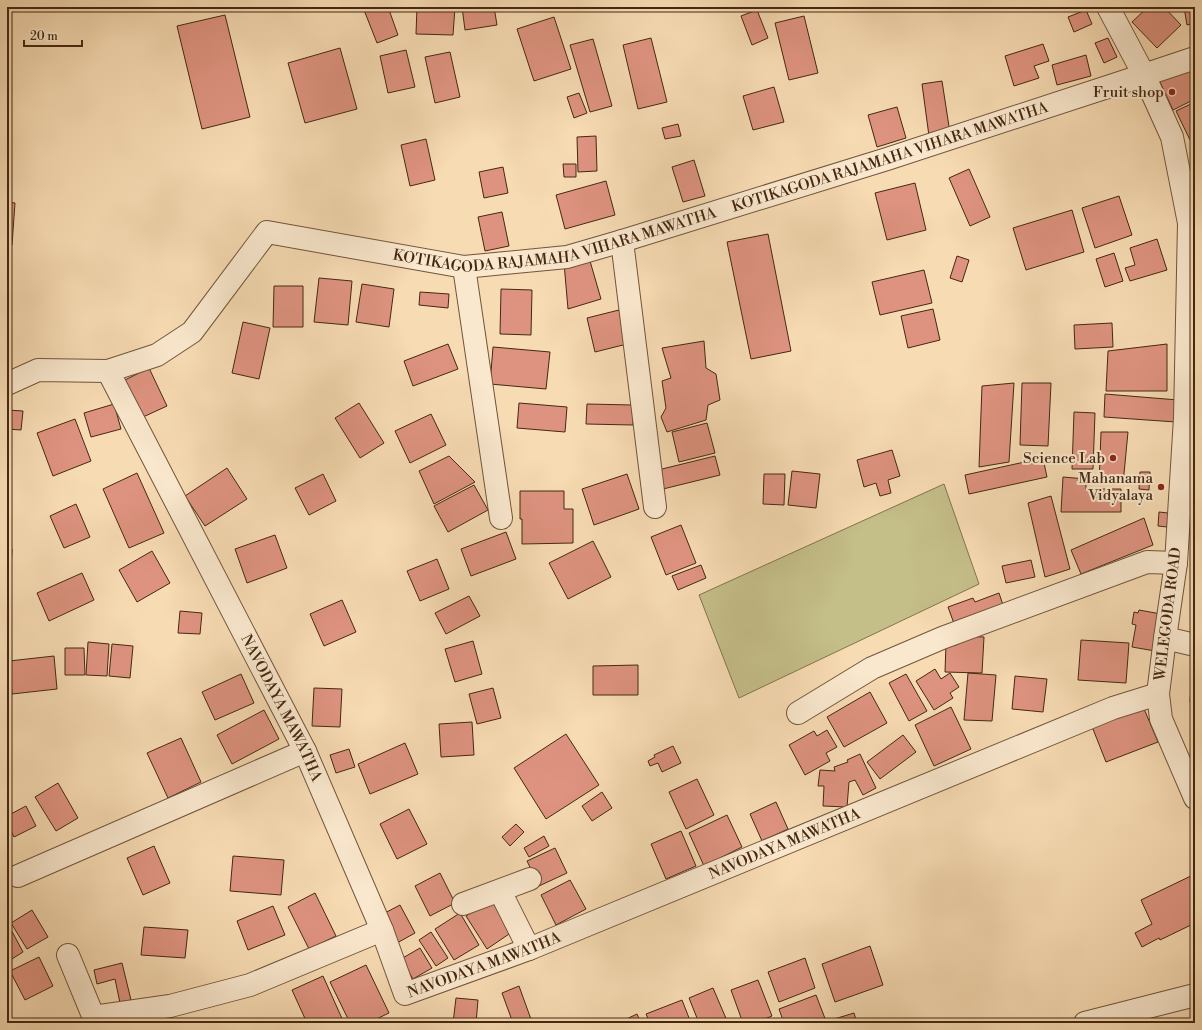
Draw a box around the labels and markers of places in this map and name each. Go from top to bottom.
place label: Fruit shop [1093,83,1164,102]
marker: Fruit shop [1167,87,1177,97]
place label: Science Lab [1023,449,1105,468]
marker: Science Lab [1108,453,1118,463]
place label: Mahanama Vidyalaya [1078,469,1153,505]
marker: Mahanama Vidyalaya [1156,482,1166,492]

